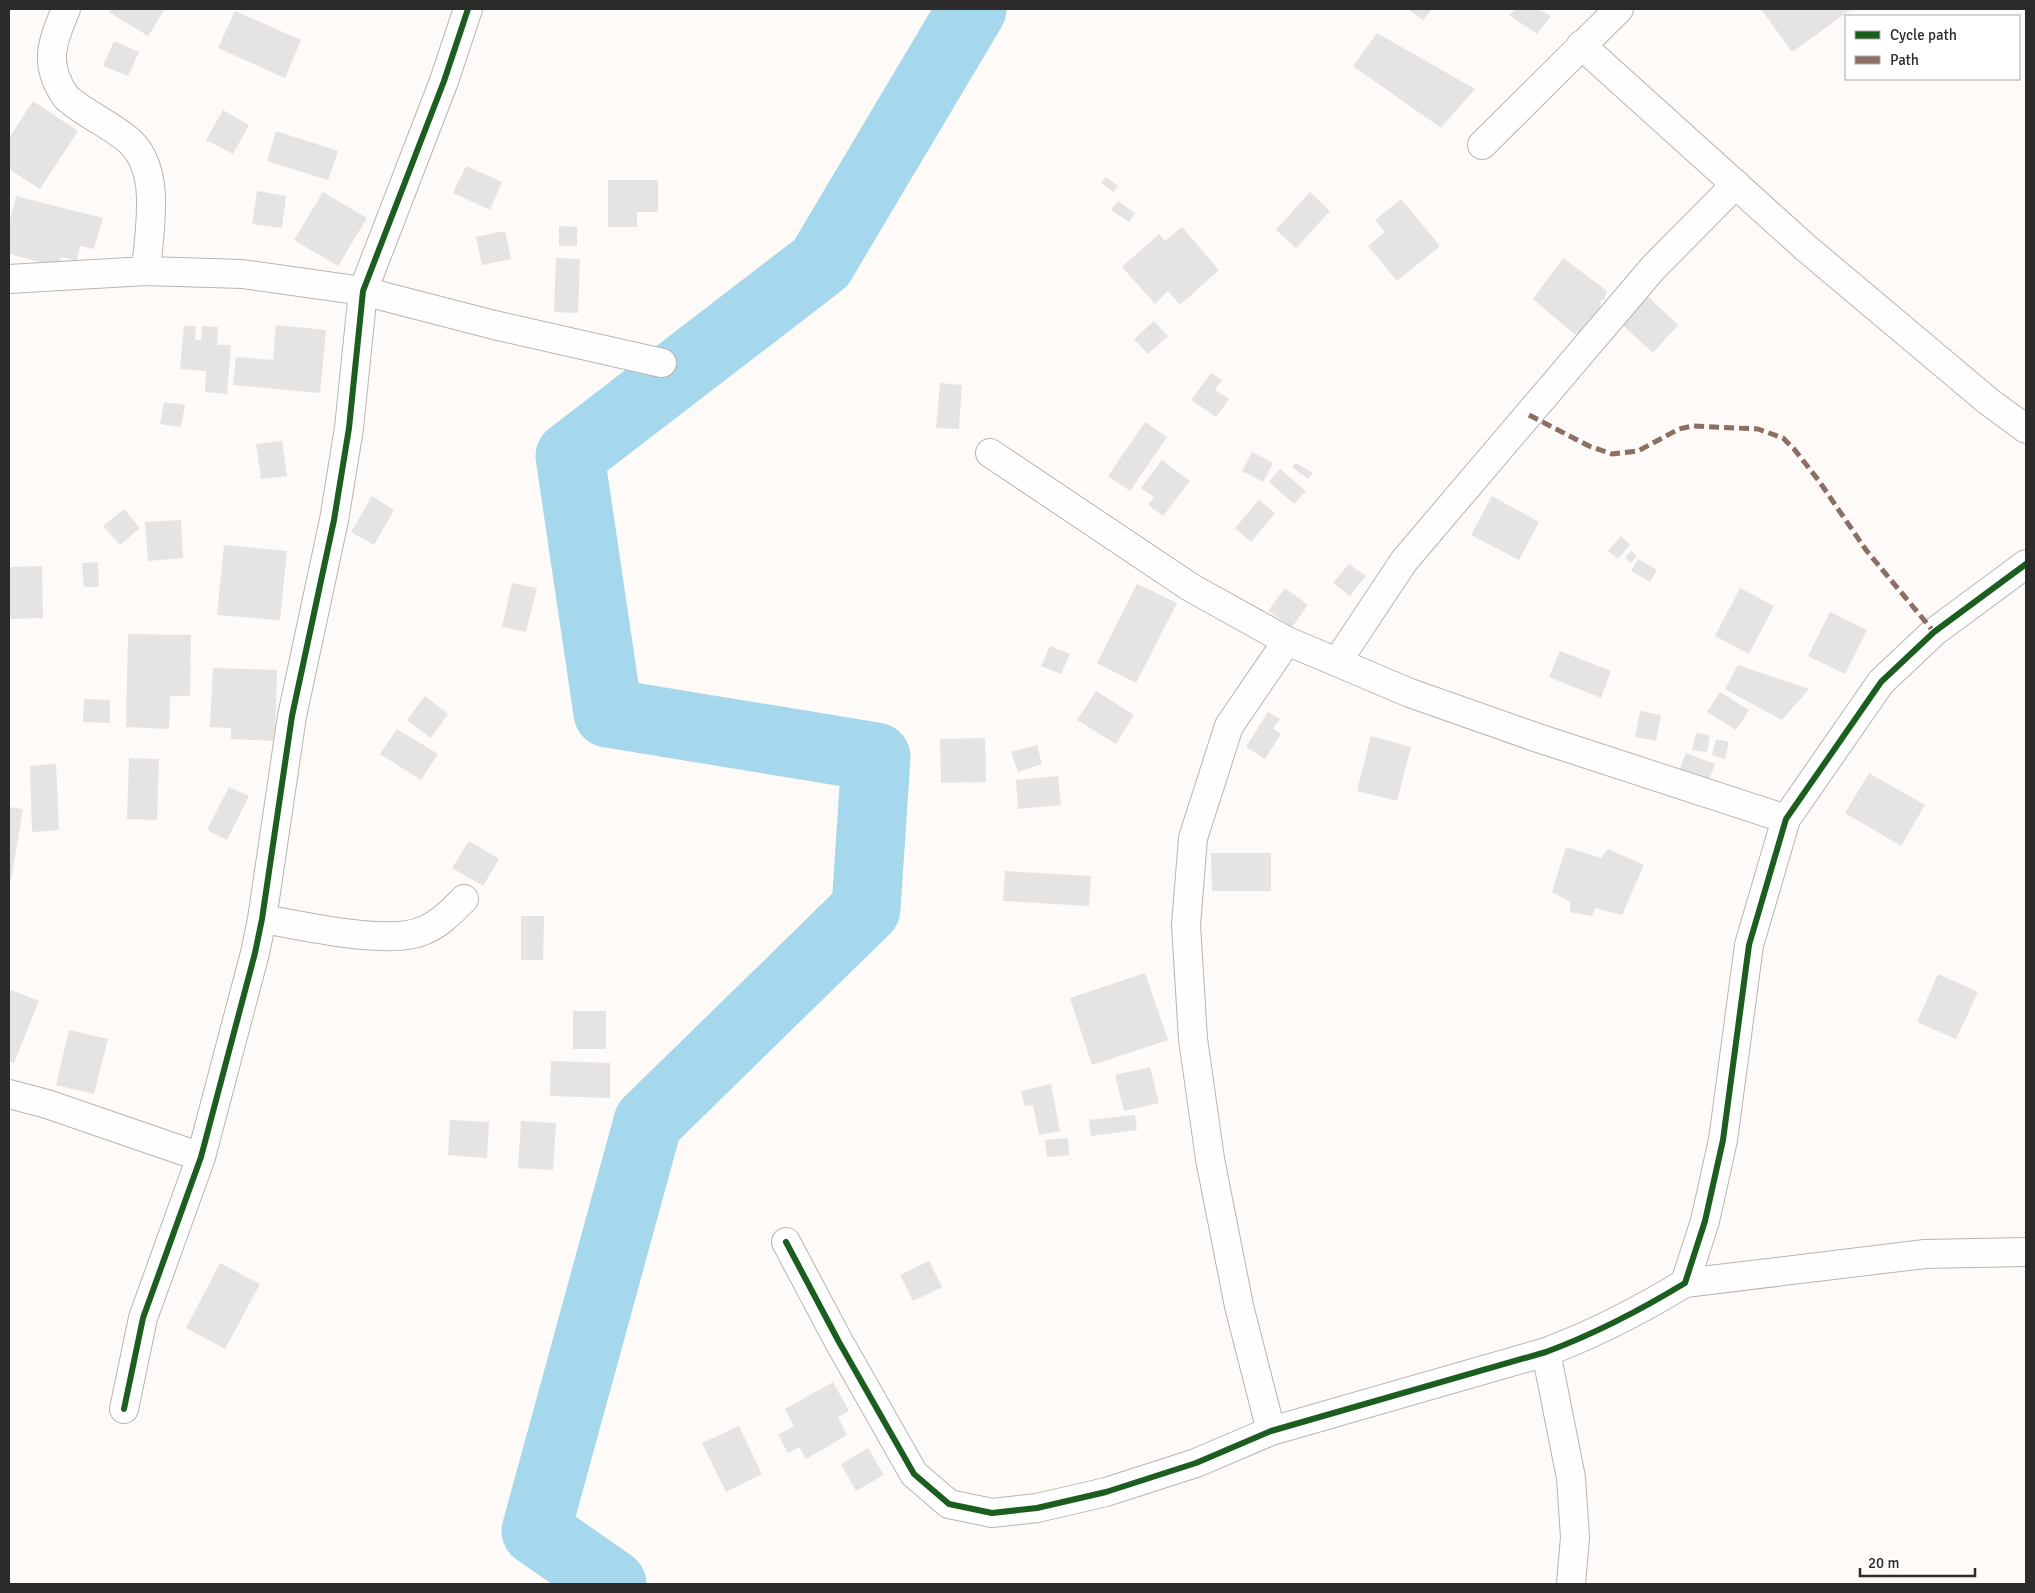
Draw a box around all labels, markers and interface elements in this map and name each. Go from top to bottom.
legend [1845,15,2020,80]
text: Cycle path [1890,26,1957,44]
text: Path [1890,51,1919,69]
scale bar [1860,1546,1975,1578]
text: 20 m [1868,1554,1899,1572]

